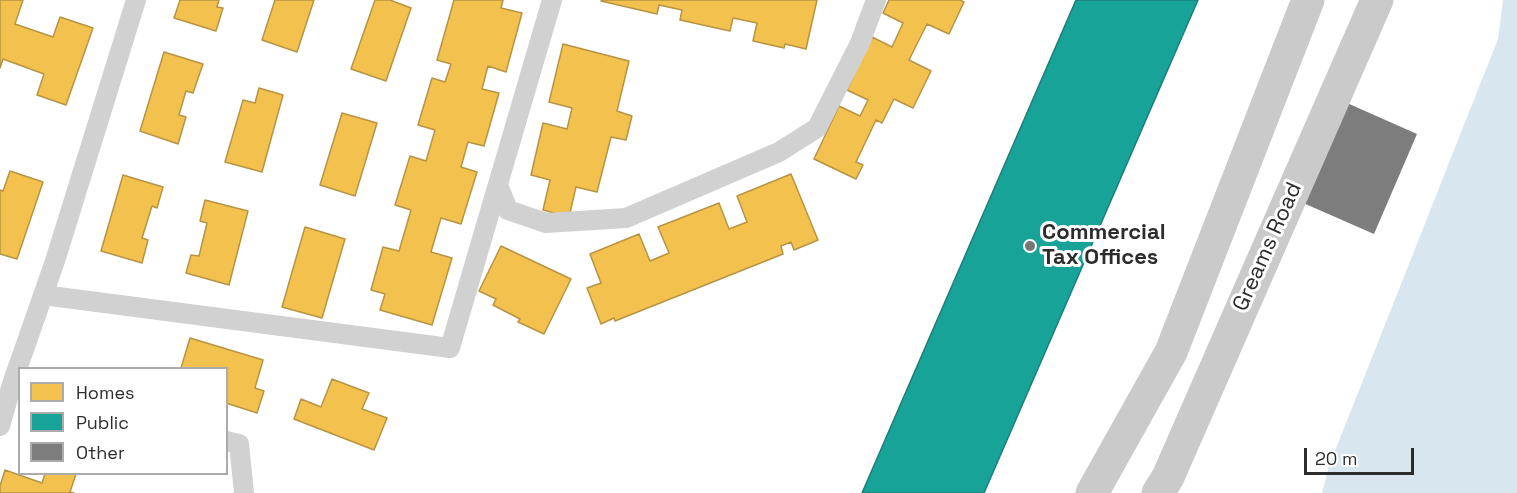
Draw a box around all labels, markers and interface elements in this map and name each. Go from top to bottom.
street label: Greams Road [1228,178,1308,316]
place label: Commercial Tax Offices [1042,220,1166,272]
marker: Commercial Tax Offices [1023,239,1037,253]
legend [18,367,228,475]
text: Homes [76,381,135,404]
text: Public [76,411,129,434]
scale bar [1307,436,1416,474]
text: Other [76,441,125,464]
text: 20 m [1315,447,1358,470]

